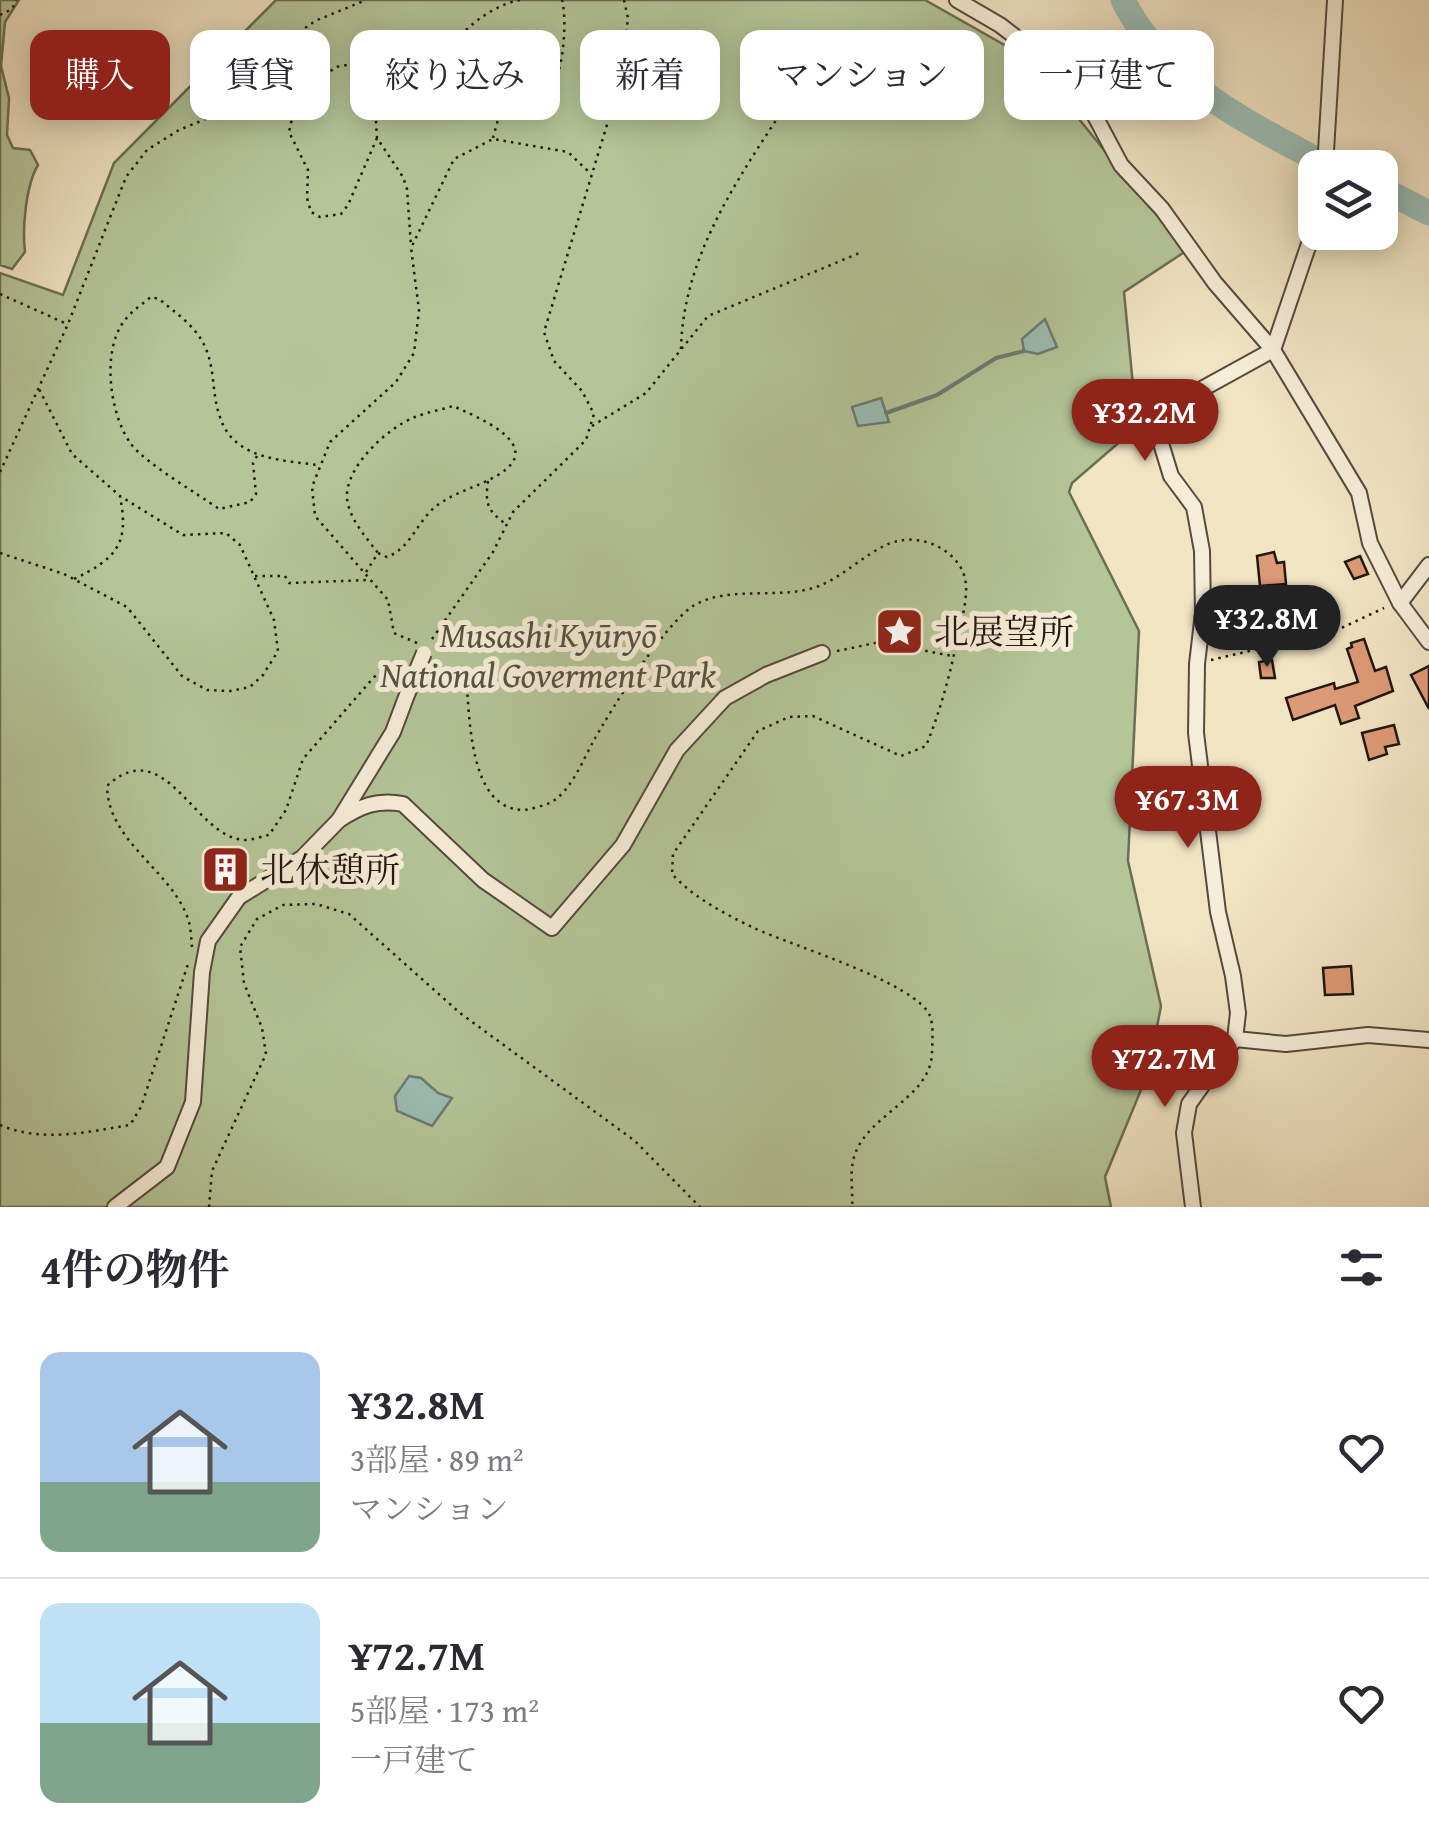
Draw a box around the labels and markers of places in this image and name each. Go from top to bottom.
pin: ¥32.2M [1064,379,1226,464]
pin: ¥32.8M [1186,585,1348,670]
place icon: 北展望所 [873,606,925,658]
place label: 北展望所 [934,606,1074,657]
pin: ¥67.3M [1107,766,1269,851]
building icon: 北休憩所 [199,844,251,896]
place label: 北休憩所 [260,844,400,895]
pin: ¥72.7M [1084,1025,1246,1110]

